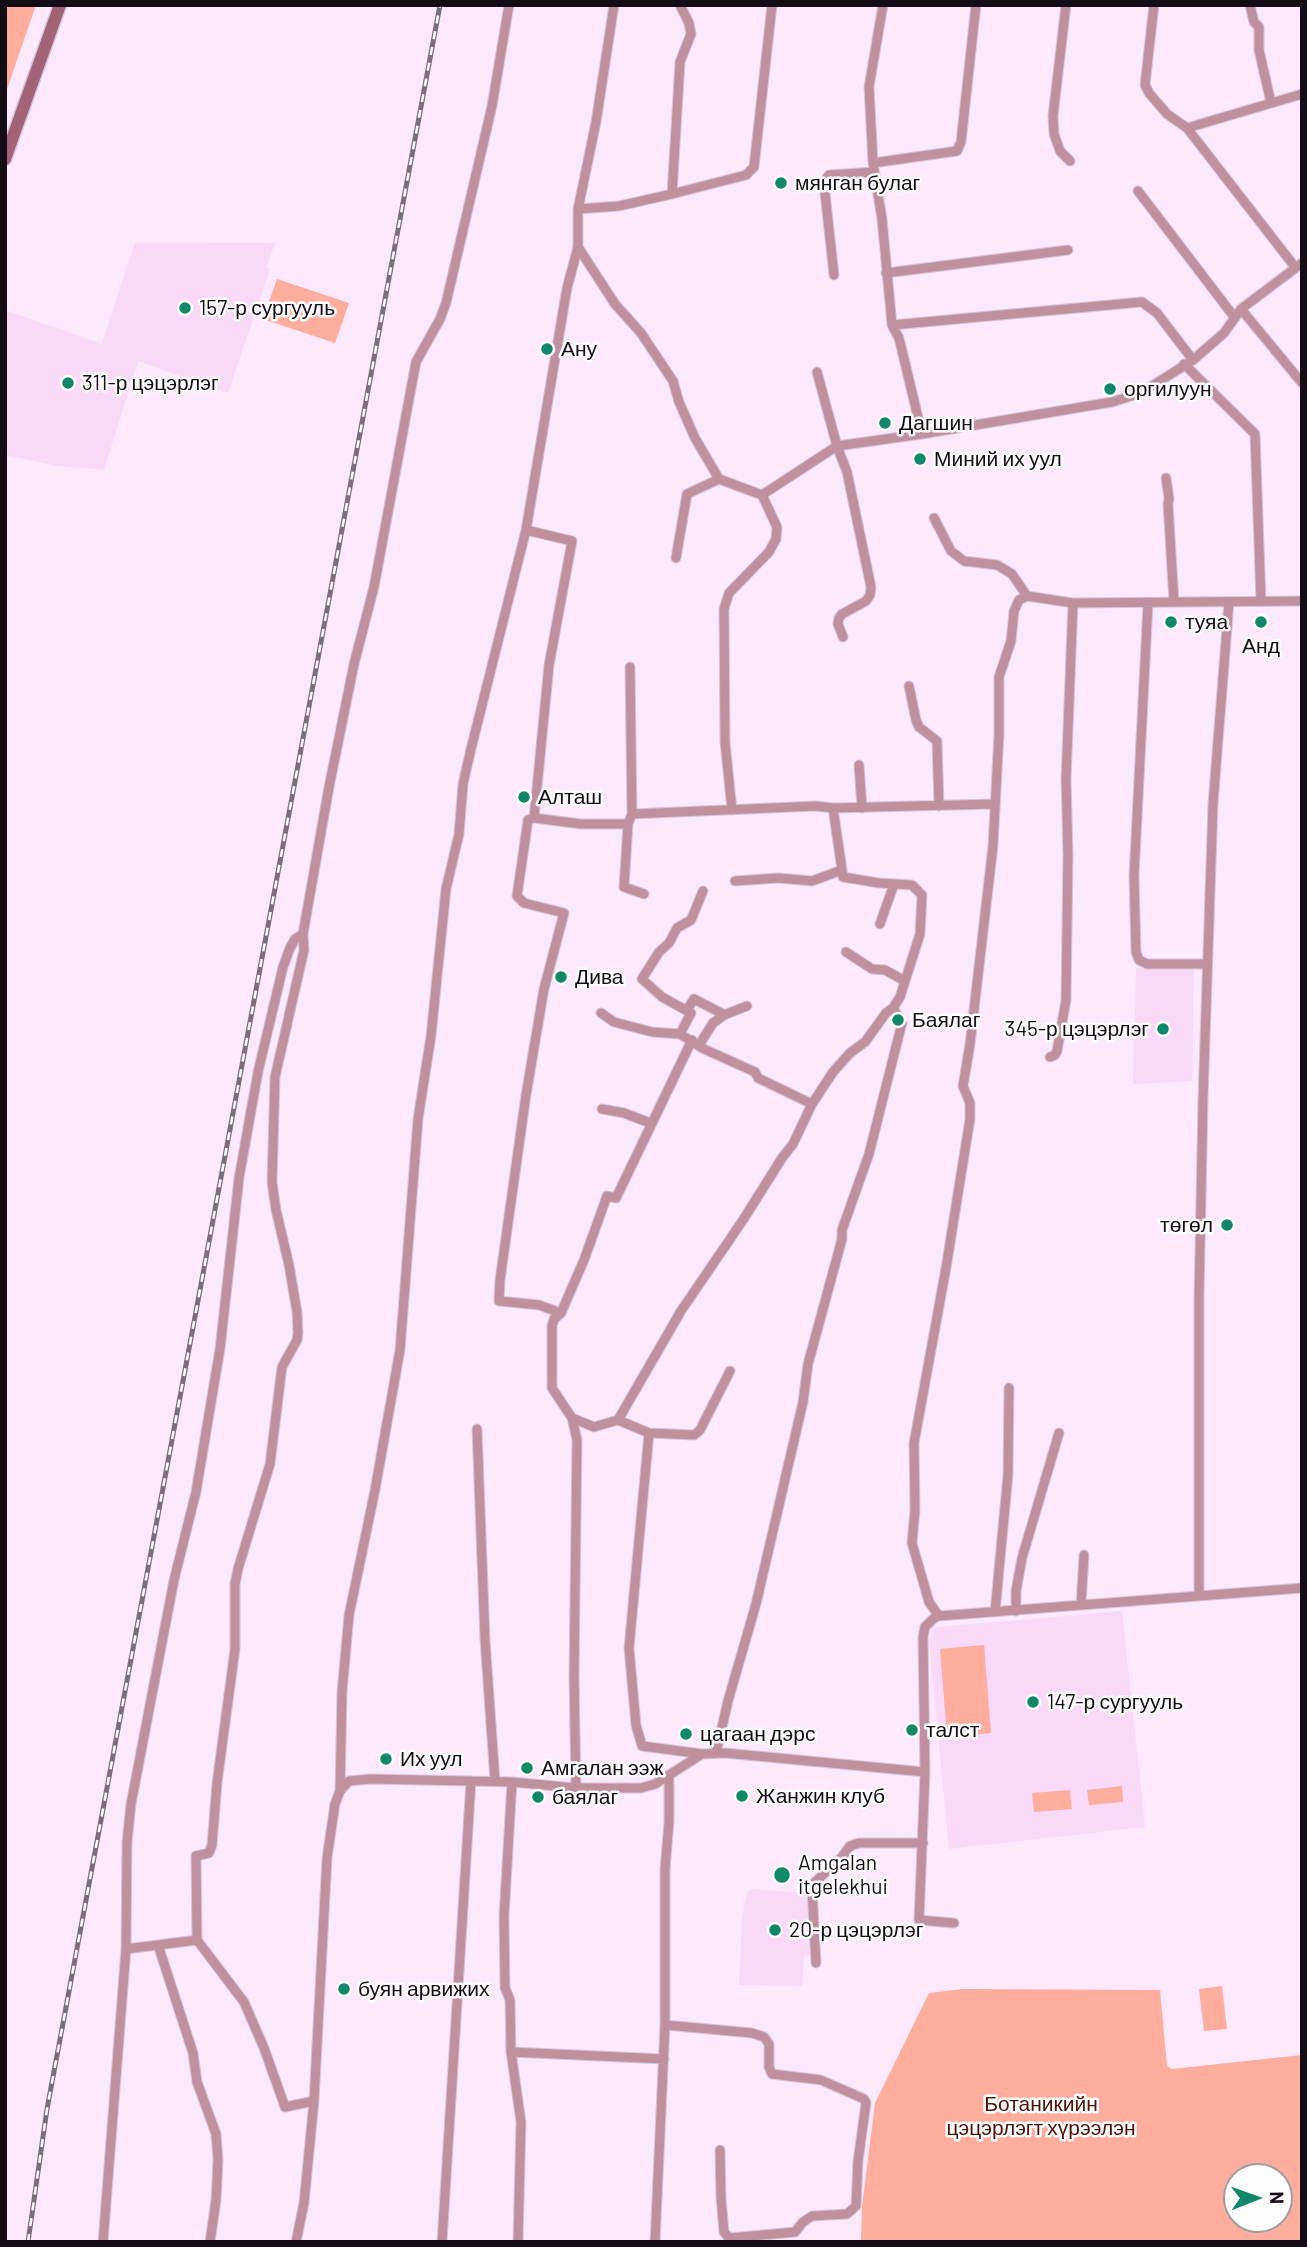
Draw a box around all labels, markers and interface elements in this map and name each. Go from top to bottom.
place label: мянган булаг [795,170,920,196]
marker: мянган булаг [773,175,789,191]
place label: 157-р сургууль [199,295,335,321]
marker: 157-р сургууль [177,300,193,316]
place label: Ану [561,336,597,362]
marker: Ану [539,341,555,357]
place label: 311-р цэцэрлэг [82,370,219,396]
marker: 311-р цэцэрлэг [60,375,76,391]
place label: оргилуун [1124,376,1212,402]
marker: оргилуун [1102,381,1118,397]
place label: Дагшин [899,410,973,436]
marker: Дагшин [877,415,893,431]
place label: Миний их уул [934,446,1062,472]
marker: Миний их уул [912,451,928,467]
place label: туяа [1185,609,1228,635]
marker: туяа [1163,614,1179,630]
marker: Анд [1253,614,1269,630]
place label: Анд [1242,633,1280,659]
place label: Алташ [538,784,602,810]
marker: Алташ [516,789,532,805]
place label: Дива [575,964,624,990]
marker: Дива [553,969,569,985]
place label: Баялаг [912,1007,980,1033]
marker: Баялаг [890,1012,906,1028]
place label: 345-р цэцэрлэг [1005,1016,1149,1042]
marker: 345-р цэцэрлэг [1155,1021,1171,1037]
place label: төгөл [1160,1212,1213,1238]
marker: төгөл [1219,1217,1235,1233]
place label: 147-р сургууль [1047,1689,1183,1715]
marker: 147-р сургууль [1025,1694,1041,1710]
place label: талст [926,1717,979,1743]
place label: цагаан дэрс [700,1721,815,1747]
marker: талст [904,1722,920,1738]
marker: цагаан дэрс [678,1726,694,1742]
place label: Их уул [400,1746,463,1772]
marker: Их уул [378,1751,394,1767]
place label: Амгалан ээж [541,1755,664,1781]
marker: Амгалан ээж [519,1760,535,1776]
place label: Жанжин клуб [756,1783,885,1809]
place label: баялаг [552,1784,618,1810]
marker: Жанжин клуб [734,1788,750,1804]
marker: баялаг [530,1789,546,1805]
place label: Amgalan itgelekhui [798,1850,888,1900]
marker: Amgalan itgelekhui [772,1865,792,1885]
place label: 20-р цэцэрлэг [789,1917,923,1943]
marker: 20-р цэцэрлэг [767,1922,783,1938]
place label: буян арвижих [358,1976,490,2002]
marker: буян арвижих [336,1981,352,1997]
park label: Ботаникийн цэцэрлэгт хүрээлэн [946,2091,1136,2141]
north arrow [1223,2163,1293,2233]
text: N [1266,2191,1289,2204]

